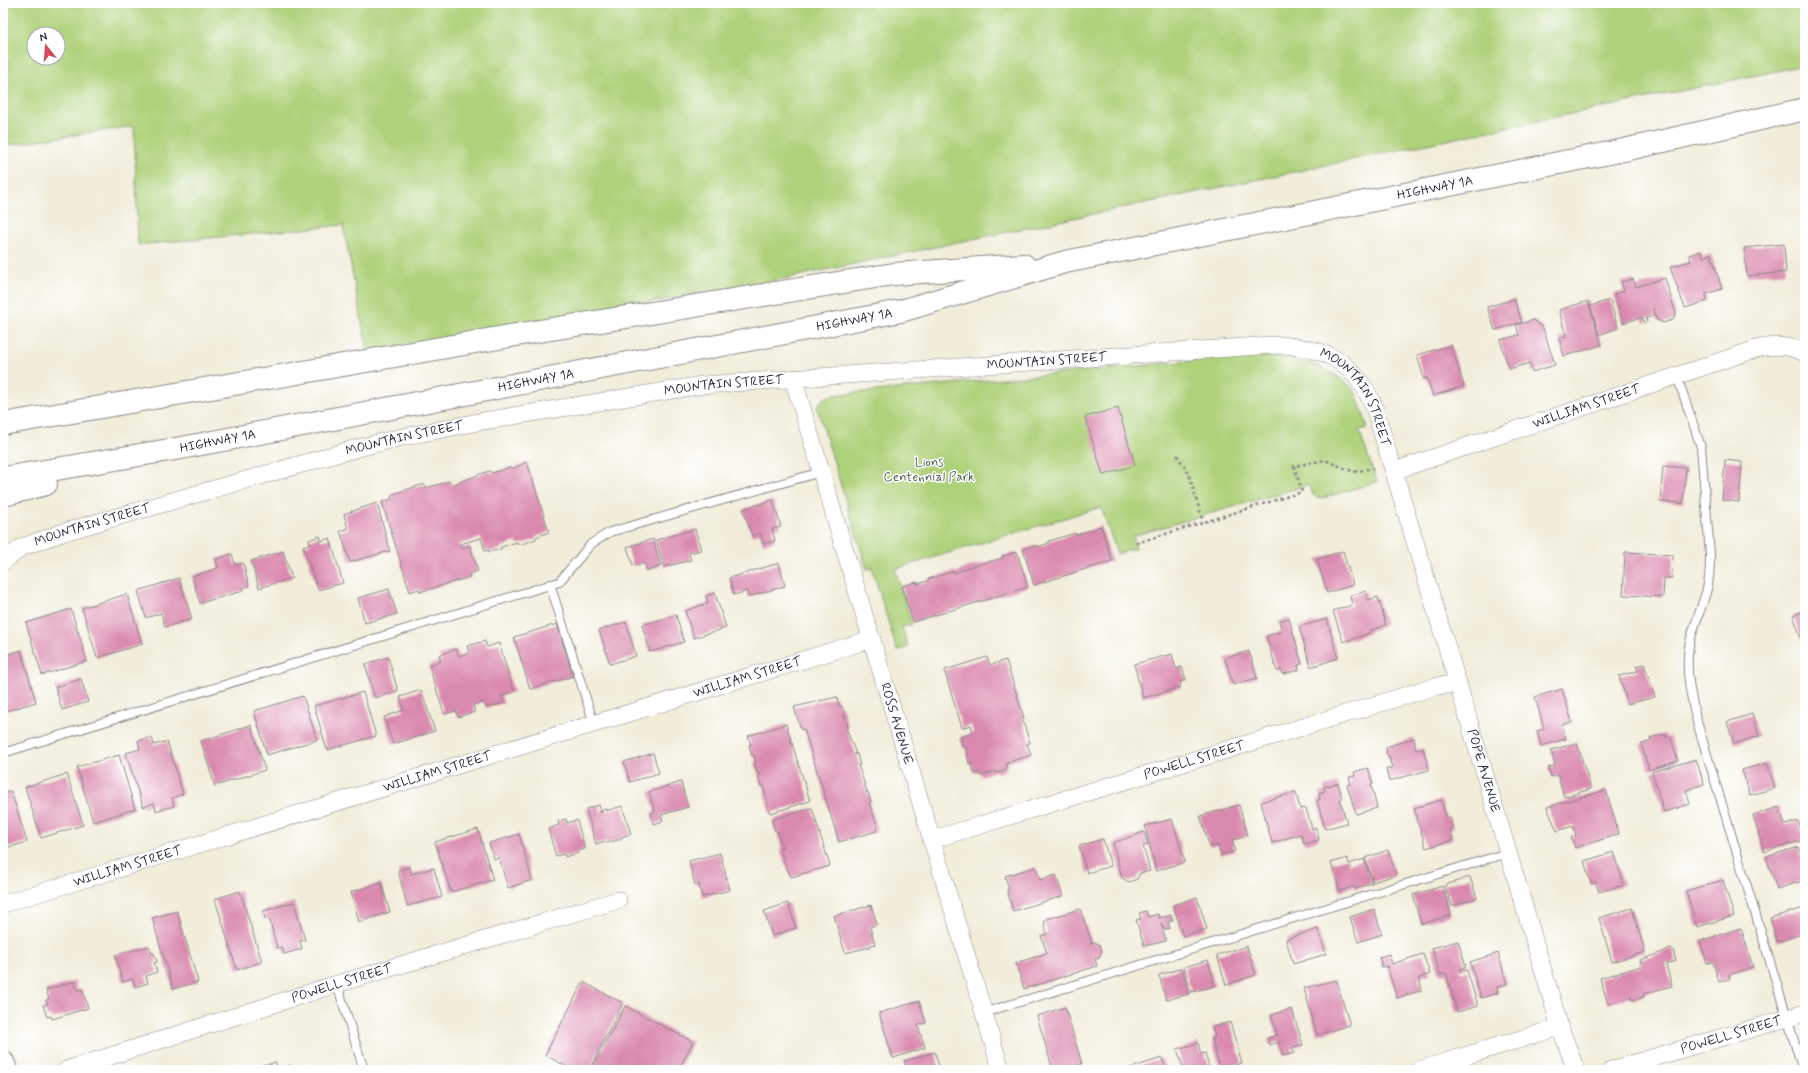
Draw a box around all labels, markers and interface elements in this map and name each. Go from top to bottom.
north arrow [26,26,66,66]
text: N [38,30,49,45]
street label: HIGHWAY 1A [1396,172,1475,204]
street label: HIGHWAY 1A [815,304,894,335]
street label: MOUNTAIN STREET [1317,344,1395,450]
street label: MOUNTAIN STREET [986,348,1108,374]
street label: HIGHWAY 1A [497,365,576,396]
street label: MOUNTAIN STREET [663,371,785,400]
street label: WILLIAM STREET [1530,380,1644,432]
street label: MOUNTAIN STREET [343,416,466,460]
street label: HIGHWAY 1A [178,425,257,457]
park label: Lions Centennial Park [884,454,975,486]
street label: MOUNTAIN STREET [32,499,153,550]
street label: WILLIAM STREET [691,652,805,702]
street label: ROSS AVENUE [877,681,917,767]
street label: POPE AVENUE [1463,727,1504,815]
street label: POWELL STREET [1142,736,1248,783]
street label: WILLIAM STREET [381,747,495,796]
street label: WILLIAM STREET [71,841,185,891]
street label: POWELL STREET [289,959,395,1006]
street label: POWELL STREET [1678,1012,1785,1058]

